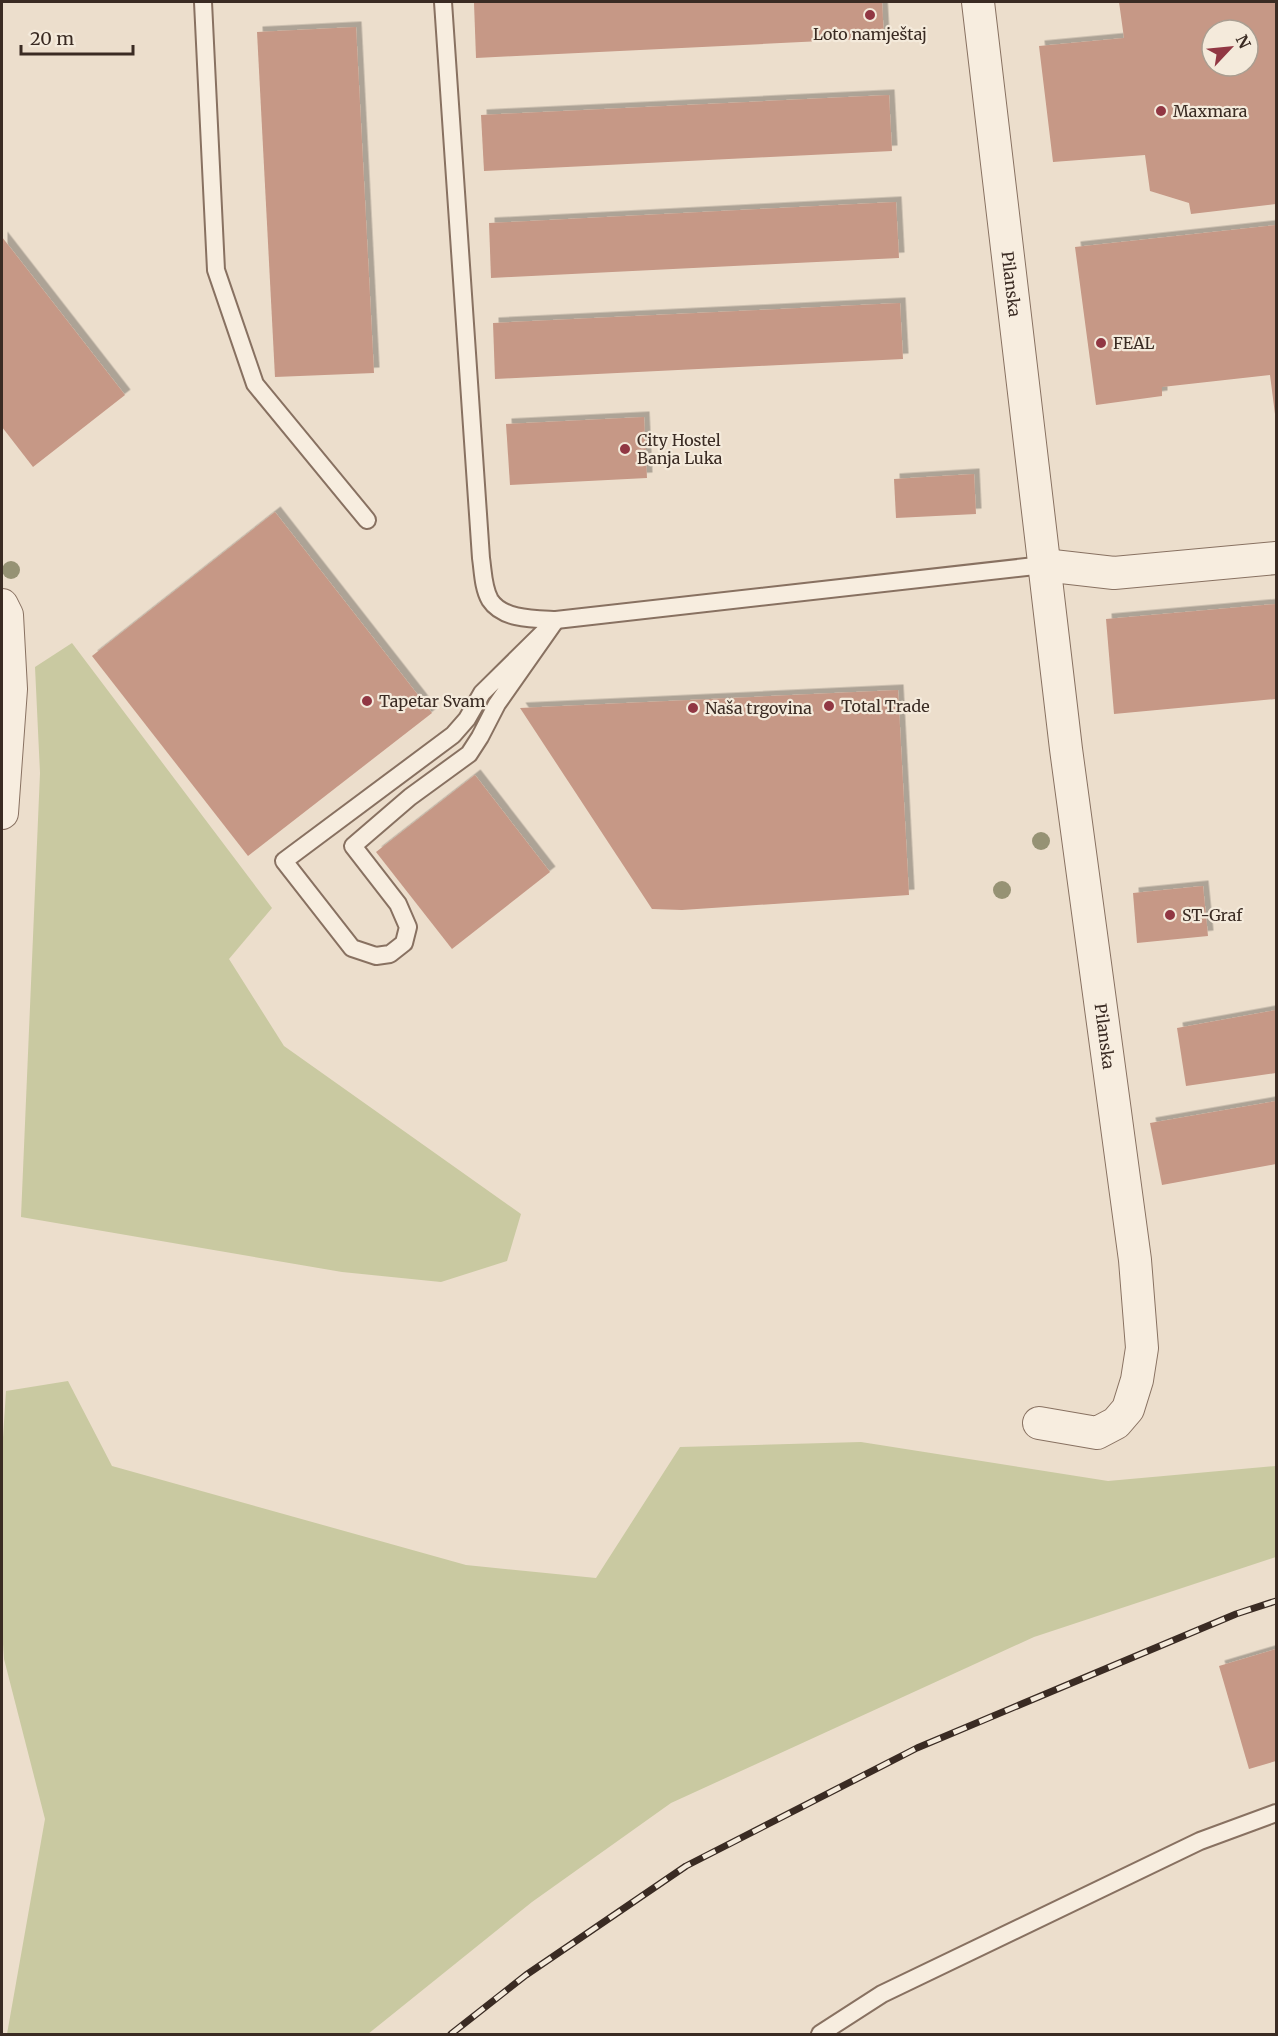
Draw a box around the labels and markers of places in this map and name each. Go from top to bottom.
marker: Loto namještaj [863,8,877,22]
place label: Loto namještaj [813,24,927,44]
place label: Maxmara [1173,101,1248,121]
marker: Maxmara [1154,104,1168,118]
place label: FEAL [1113,333,1155,353]
marker: FEAL [1094,336,1108,350]
place label: City Hostel Banja Luka [637,430,723,468]
marker: City Hostel Banja Luka [618,442,632,456]
place label: Tapetar Svam [379,691,486,711]
marker: Tapetar Svam [360,694,374,708]
place label: Total Trade [841,696,930,716]
place label: Naša trgovina [705,698,812,718]
marker: Total Trade [822,699,836,713]
marker: Naša trgovina [686,701,700,715]
place label: ST-Graf [1182,905,1243,925]
marker: ST-Graf [1163,908,1177,922]

